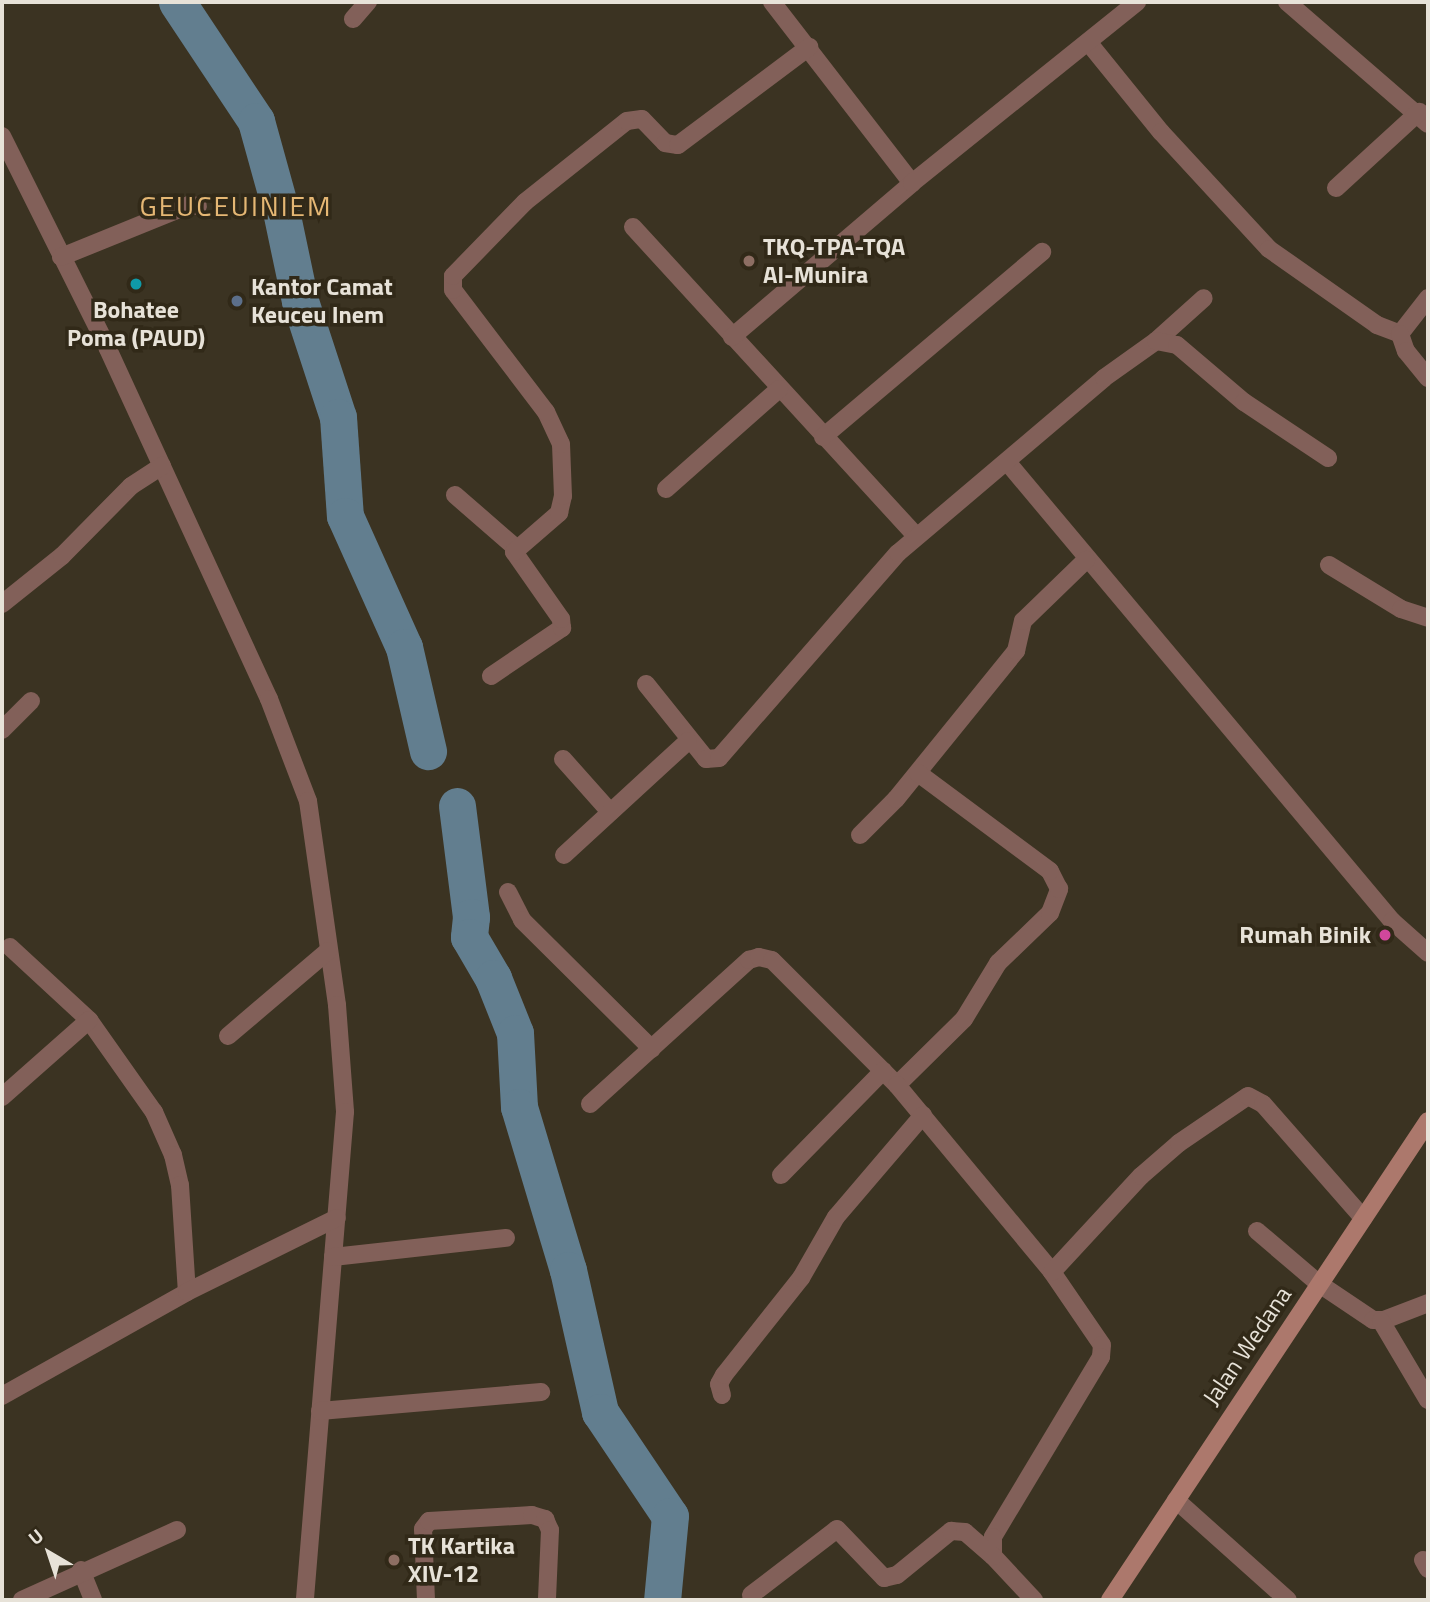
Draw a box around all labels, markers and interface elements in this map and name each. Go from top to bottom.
district label: GEUCEUINIEM [141,189,331,223]
place label: TKQ-TPA-TQA Al-Munira [763,233,905,289]
marker: TKQ-TPA-TQA Al-Munira [741,253,757,269]
place label: Kantor Camat Keuceu Inem [251,273,393,329]
marker: Bohatee Poma (PAUD) [128,276,144,292]
marker: Kantor Camat Keuceu Inem [229,293,245,309]
place label: Bohatee Poma (PAUD) [67,296,205,352]
place label: Rumah Binik [1239,921,1371,949]
marker: Rumah Binik [1377,927,1393,943]
street label: Jalan Wedana [1197,1281,1297,1411]
north arrow [14,1518,84,1588]
text: U [22,1521,49,1551]
place label: TK Kartika XIV-12 [408,1532,515,1588]
marker: TK Kartika XIV-12 [386,1552,402,1568]

